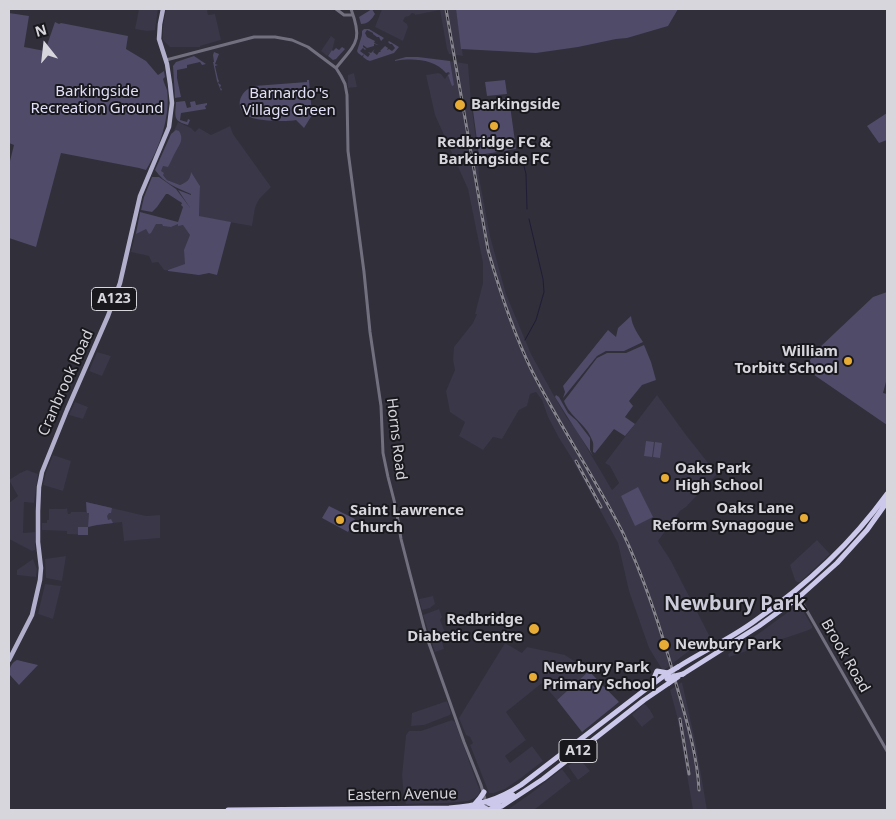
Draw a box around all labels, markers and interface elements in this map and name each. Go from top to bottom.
text: N [33,19,49,41]
north arrow [20,20,70,70]
park label: Barkingside Recreation Ground [31,83,163,118]
park label: Barnardo''s Village Green [242,85,336,120]
place label: Barkingside [471,96,560,114]
marker: Barkingside [453,98,467,112]
marker: Redbridge FC & Barkingside FC [488,120,500,132]
place label: Redbridge FC & Barkingside FC [437,134,551,169]
road number: A123 [92,288,136,310]
street label: Cranbrook Road [35,327,97,439]
place label: William Torbitt School [734,343,838,378]
marker: William Torbitt School [842,355,854,367]
street label: Horns Road [382,397,410,481]
place label: Oaks Park High School [675,460,763,495]
marker: Oaks Park High School [659,472,671,484]
place label: Oaks Lane Reform Synagogue [652,500,794,535]
place label: Saint Lawrence Church [350,502,464,537]
marker: Oaks Lane Reform Synagogue [798,512,810,524]
marker: Saint Lawrence Church [334,514,346,526]
district label: Newbury Park [664,592,806,616]
place label: Redbridge Diabetic Centre [407,611,523,646]
street label: Brook Road [817,616,873,696]
marker: Redbridge Diabetic Centre [527,622,541,636]
place label: Newbury Park [675,636,781,654]
marker: Newbury Park [657,638,671,652]
place label: Newbury Park Primary School [543,659,655,694]
marker: Newbury Park Primary School [527,671,539,683]
road number: A12 [559,739,597,762]
street label: Eastern Avenue [347,785,457,805]

